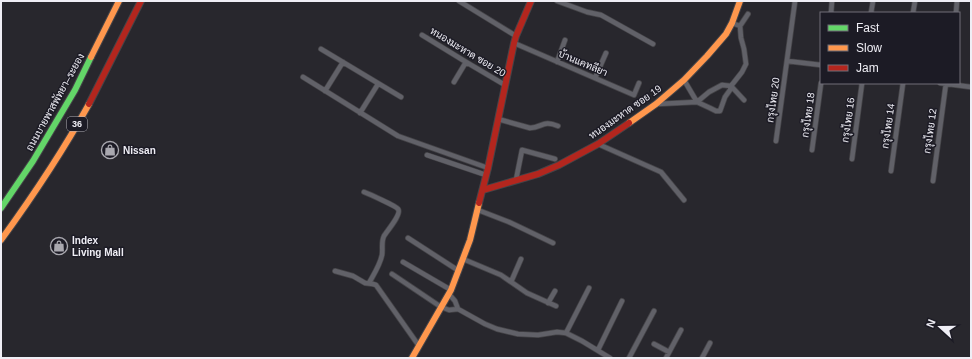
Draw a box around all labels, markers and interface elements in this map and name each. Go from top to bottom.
legend [820,12,960,84]
text: Fast [856,21,880,35]
street label: หนองมะหาด ซอย 20 [428,25,508,79]
text: Slow [856,41,882,55]
street label: บ้านแคทลียา [557,47,610,78]
street label: ถนนบายพาสพัทยา–ระยอง [23,51,86,153]
text: Jam [856,61,879,75]
street label: กรุงไทย 20 [763,76,784,123]
street label: หนองมะหาด ซอย 19 [587,83,664,141]
street label: กรุงไทย 18 [798,91,819,138]
street label: กรุงไทย 16 [838,96,859,143]
street label: กรุงไทย 14 [878,102,899,149]
street label: กรุงไทย 12 [920,107,941,154]
road number: 36 [67,117,87,131]
shop icon: Nissan [100,140,120,160]
place label: Nissan [123,145,156,156]
place label: Index Living Mall [72,235,124,258]
shop icon: Index Living Mall [49,236,69,256]
north arrow [920,307,960,347]
text: N [924,318,938,329]

